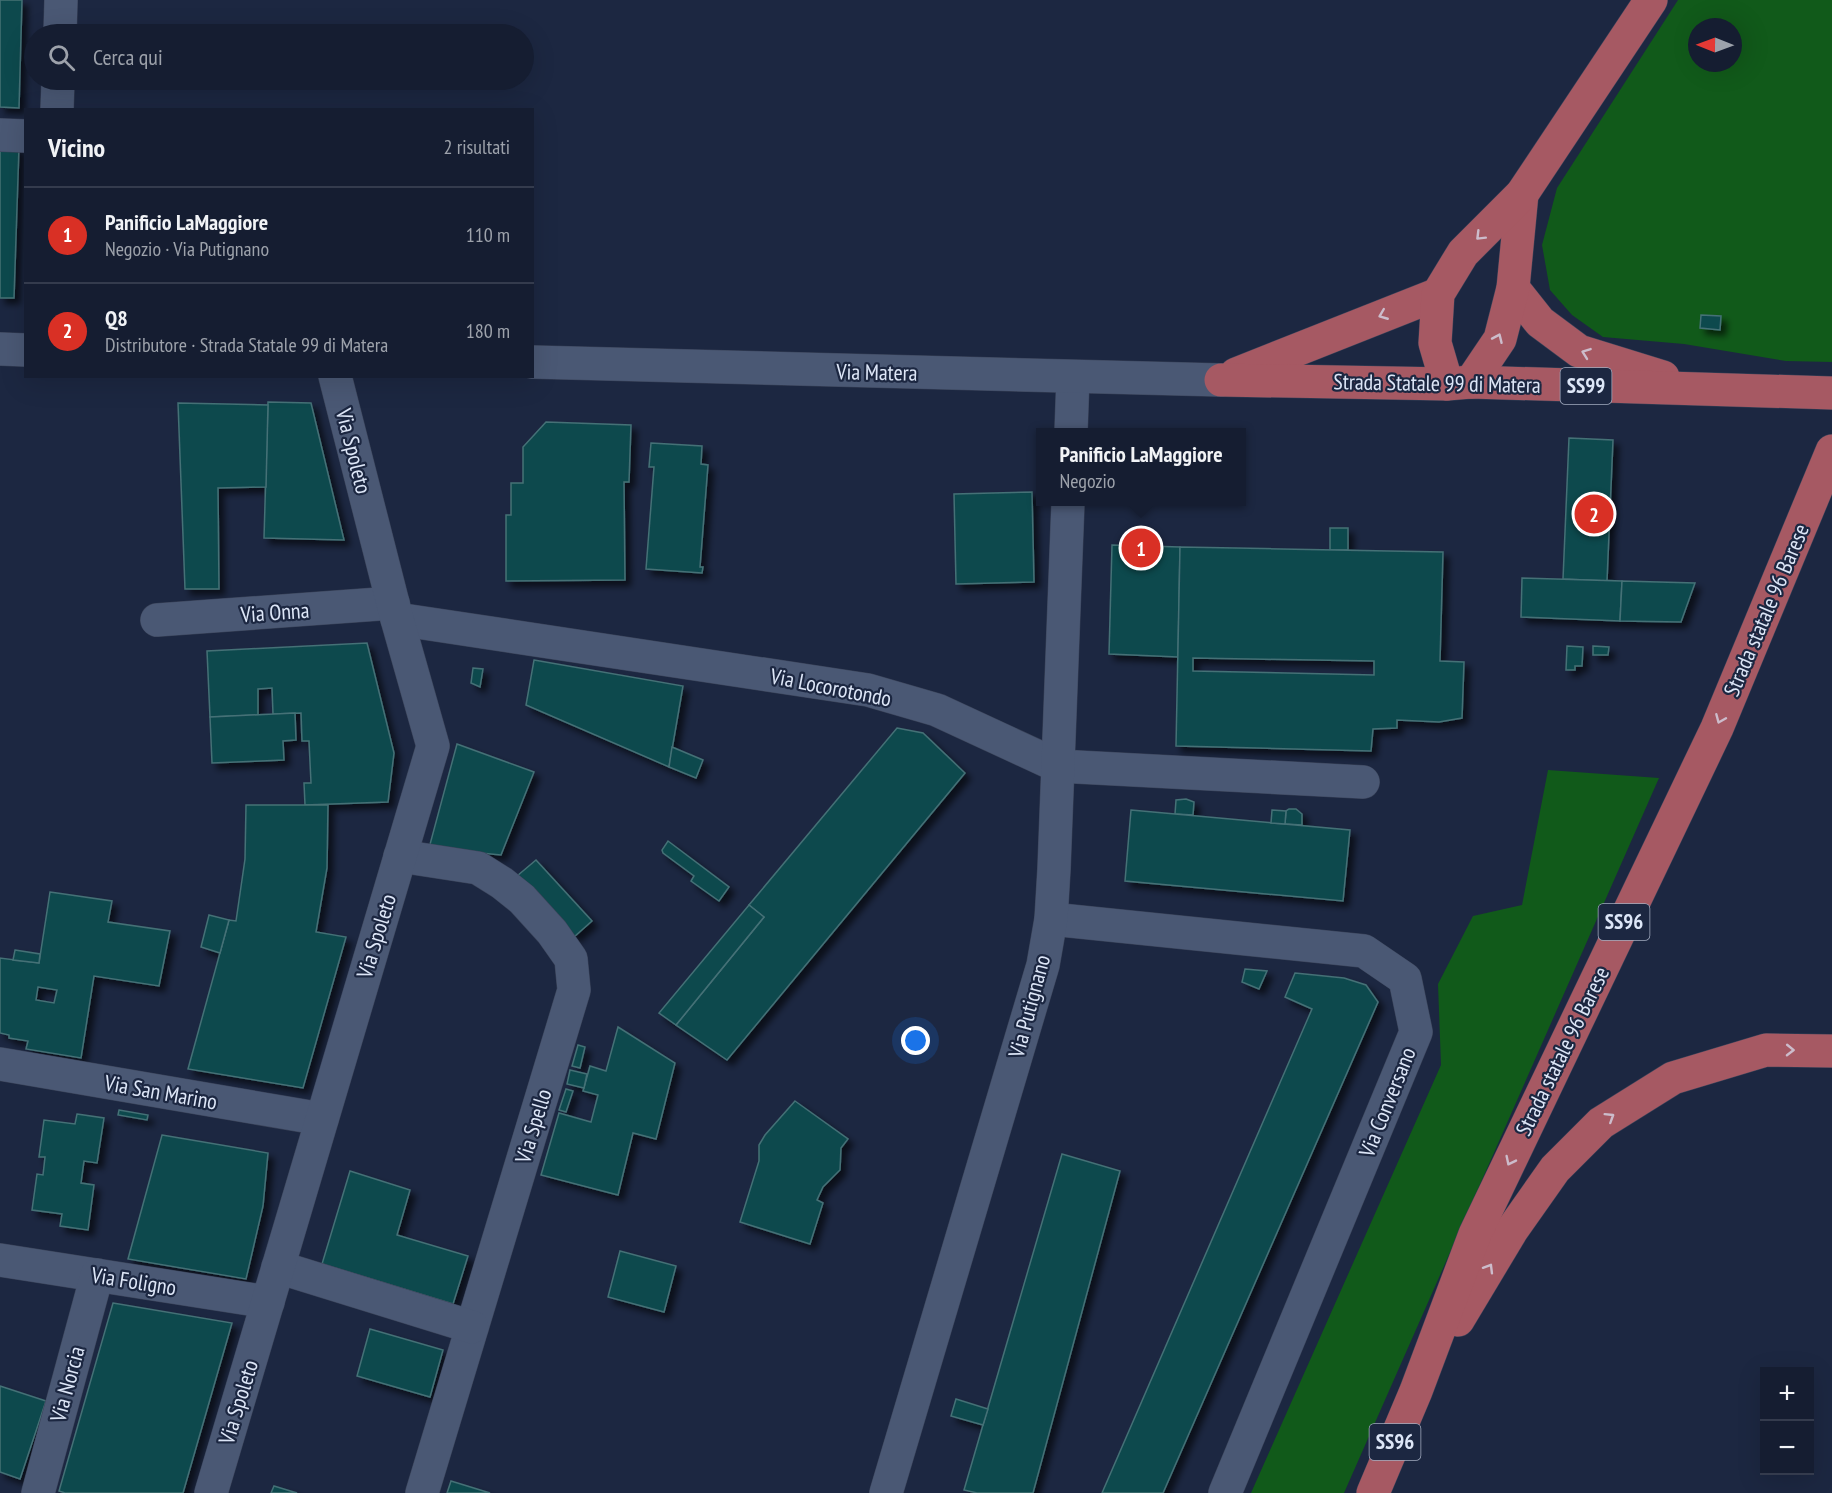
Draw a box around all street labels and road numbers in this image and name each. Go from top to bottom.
street label: Via Matera [835,357,918,387]
street label: Strada Statale 99 di Matera [1333,367,1541,399]
road number: SS99 [1560,368,1612,404]
street label: Via Spoleto [330,405,378,496]
street label: Strada statale 96 Barese [1717,520,1815,700]
street label: Via Onna [239,596,310,628]
street label: Via Locorotondo [767,661,894,712]
street label: Via Spoleto [350,891,402,982]
road number: SS96 [1598,904,1650,940]
street label: Via Putignano [1002,952,1056,1061]
street label: Strada statale 96 Barese [1509,962,1615,1140]
street label: Via Conversano [1352,1043,1422,1162]
street label: Via San Marino [102,1068,219,1116]
street label: Via Spello [508,1085,558,1168]
street label: Via Foligno [89,1260,178,1302]
street label: Via Norcia [43,1343,91,1426]
street label: Via Spoleto [212,1357,264,1448]
road number: SS96 [1370,1424,1420,1460]

